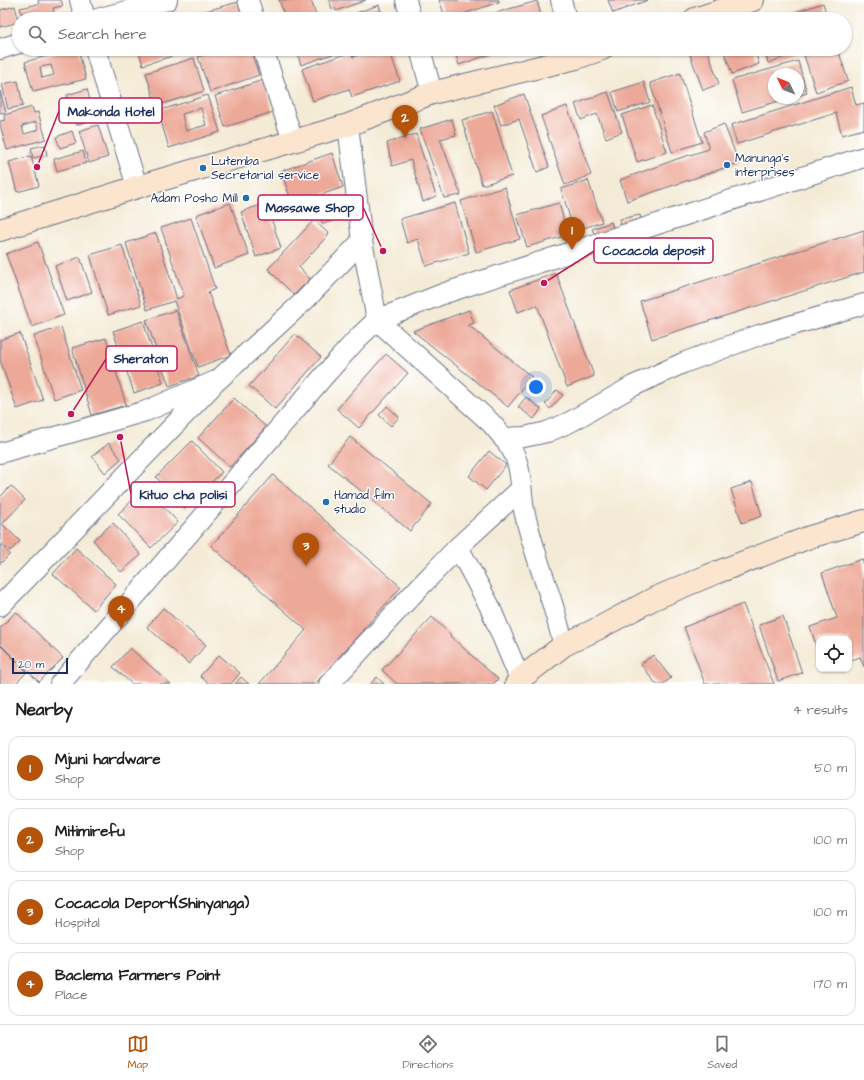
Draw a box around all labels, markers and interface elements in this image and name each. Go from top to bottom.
search box [12,12,852,56]
icon: search [26,23,48,45]
text: Search here [58,24,147,45]
north arrow [768,68,804,104]
callout: Makonda Hotel [59,98,162,123]
text: Makonda Hotel [67,103,155,121]
pin: 2 [392,105,418,138]
place label: Manunga's interprises [735,150,794,181]
place label: Lutemba Secretarial service [211,153,320,184]
marker: Manunga's interprises [722,160,732,170]
marker: Lutemba Secretarial service [198,163,208,173]
place label: Adam Posho Mill [150,190,238,207]
marker: Adam Posho Mill [241,193,251,203]
callout: Massawe Shop [258,195,363,220]
text: Massawe Shop [265,199,355,218]
pin: 1 [559,217,585,250]
callout: Cocacola deposit [594,238,713,263]
text: Cocacola deposit [603,242,706,261]
callout: Sheraton [106,346,177,371]
text: Sheraton [113,350,169,368]
your location [526,377,546,397]
callout: Kituo cha polisi [131,482,235,507]
text: Kituo cha polisi [139,486,228,505]
place label: Hamad film studio [334,487,395,518]
marker: Hamad film studio [321,497,331,507]
pin: 3 [293,533,319,566]
pin: 4 [108,596,134,629]
map controls [816,636,852,672]
button: locate [816,636,852,672]
scale bar [12,656,68,675]
text: 20 m [18,657,44,672]
text: Nearby [16,698,73,722]
text: 4 results [793,701,848,719]
text: Mjuni hardware [55,749,161,770]
text: 1 [29,759,31,777]
text: 50 m [814,759,847,777]
text: Shop [55,770,84,788]
text: Mitimirefu [55,821,125,842]
text: 2 [26,831,34,849]
text: 100 m [814,831,847,849]
text: Shop [55,842,84,860]
text: Cocacola Deport(Shinyanga) [55,893,249,914]
text: 3 [27,903,33,921]
text: 100 m [814,903,847,921]
text: Hospital [55,914,100,932]
text: Baclema Farmers Point [55,965,220,986]
text: 4 [26,975,34,993]
text: 170 m [814,975,847,993]
text: Place [55,986,87,1004]
tab: Map [127,1033,149,1072]
tab: Directions [402,1033,454,1072]
tab: Saved [707,1033,737,1072]

